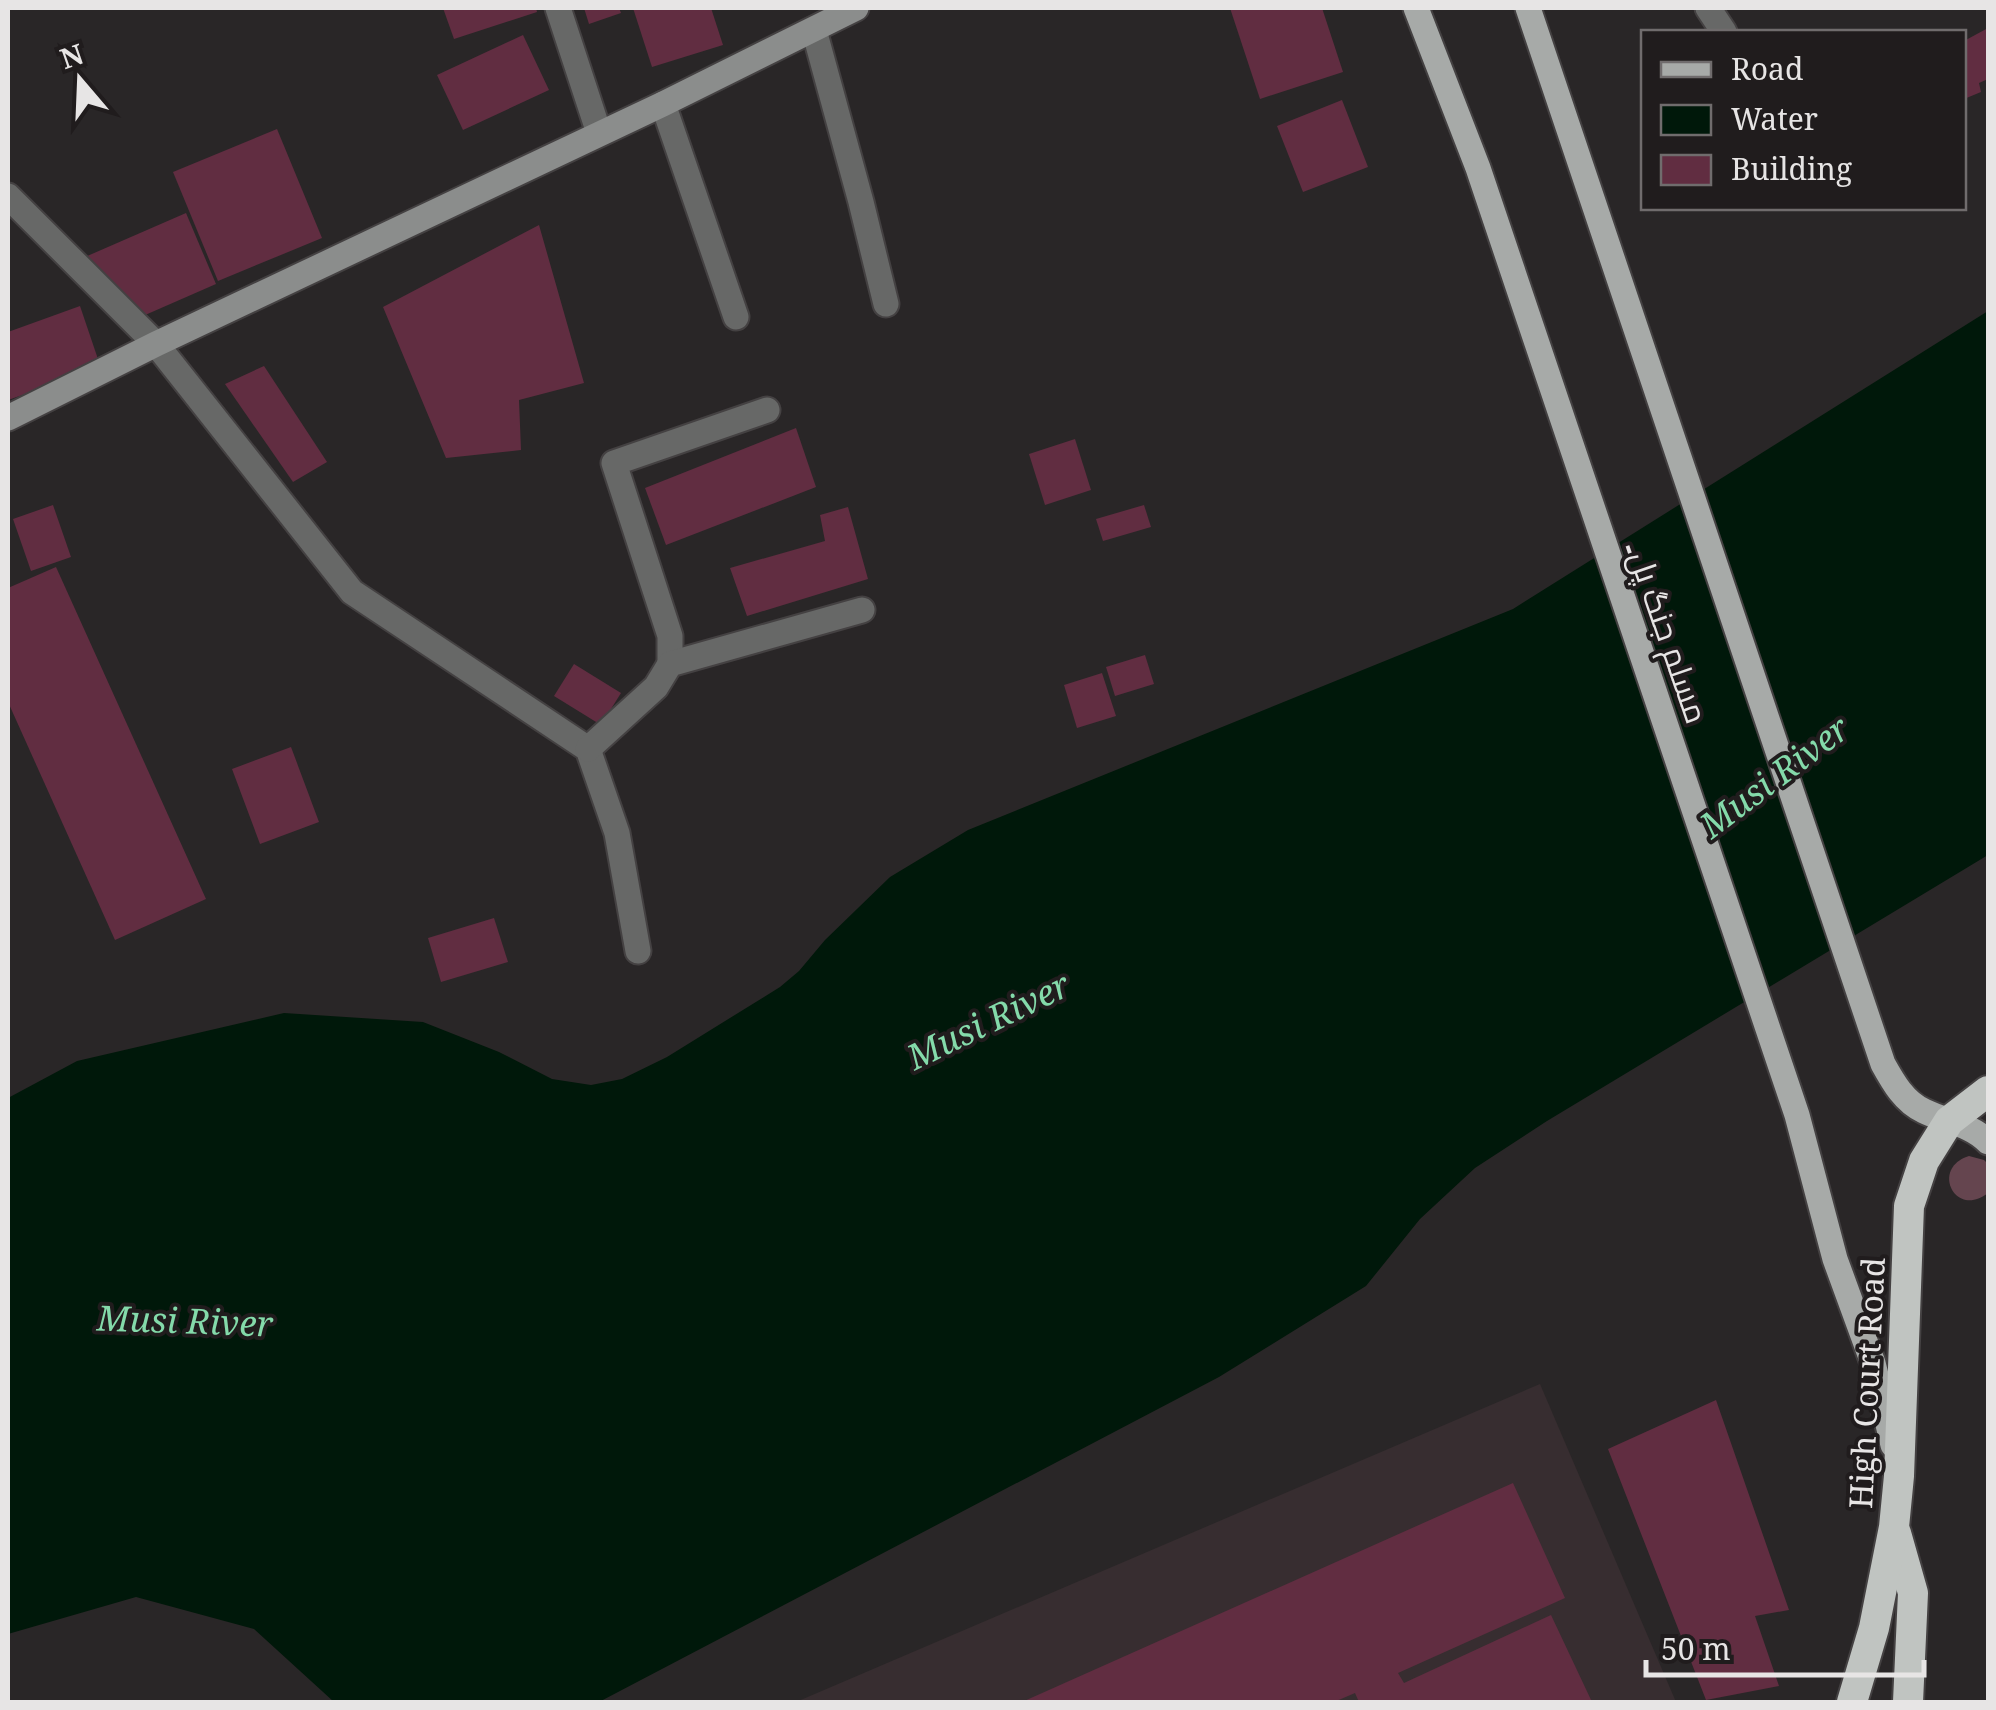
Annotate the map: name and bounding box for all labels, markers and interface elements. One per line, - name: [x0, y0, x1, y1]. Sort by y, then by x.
- north arrow: [30, 30, 130, 130]
- legend: [1641, 30, 1966, 210]
- text: N: [55, 34, 88, 77]
- text: Road: [1731, 48, 1803, 89]
- text: Water: [1731, 98, 1818, 139]
- text: Building: [1731, 148, 1852, 189]
- street label: مسلم جنگ پل۔: [1615, 533, 1720, 729]
- water label: Musi River: [1689, 704, 1859, 848]
- water label: Musi River: [898, 960, 1078, 1080]
- street label: High Court Road: [1838, 1256, 1894, 1510]
- water label: Musi River: [95, 1293, 274, 1347]
- scale bar: [1646, 1615, 1924, 1677]
- text: 50 m: [1661, 1628, 1731, 1669]

